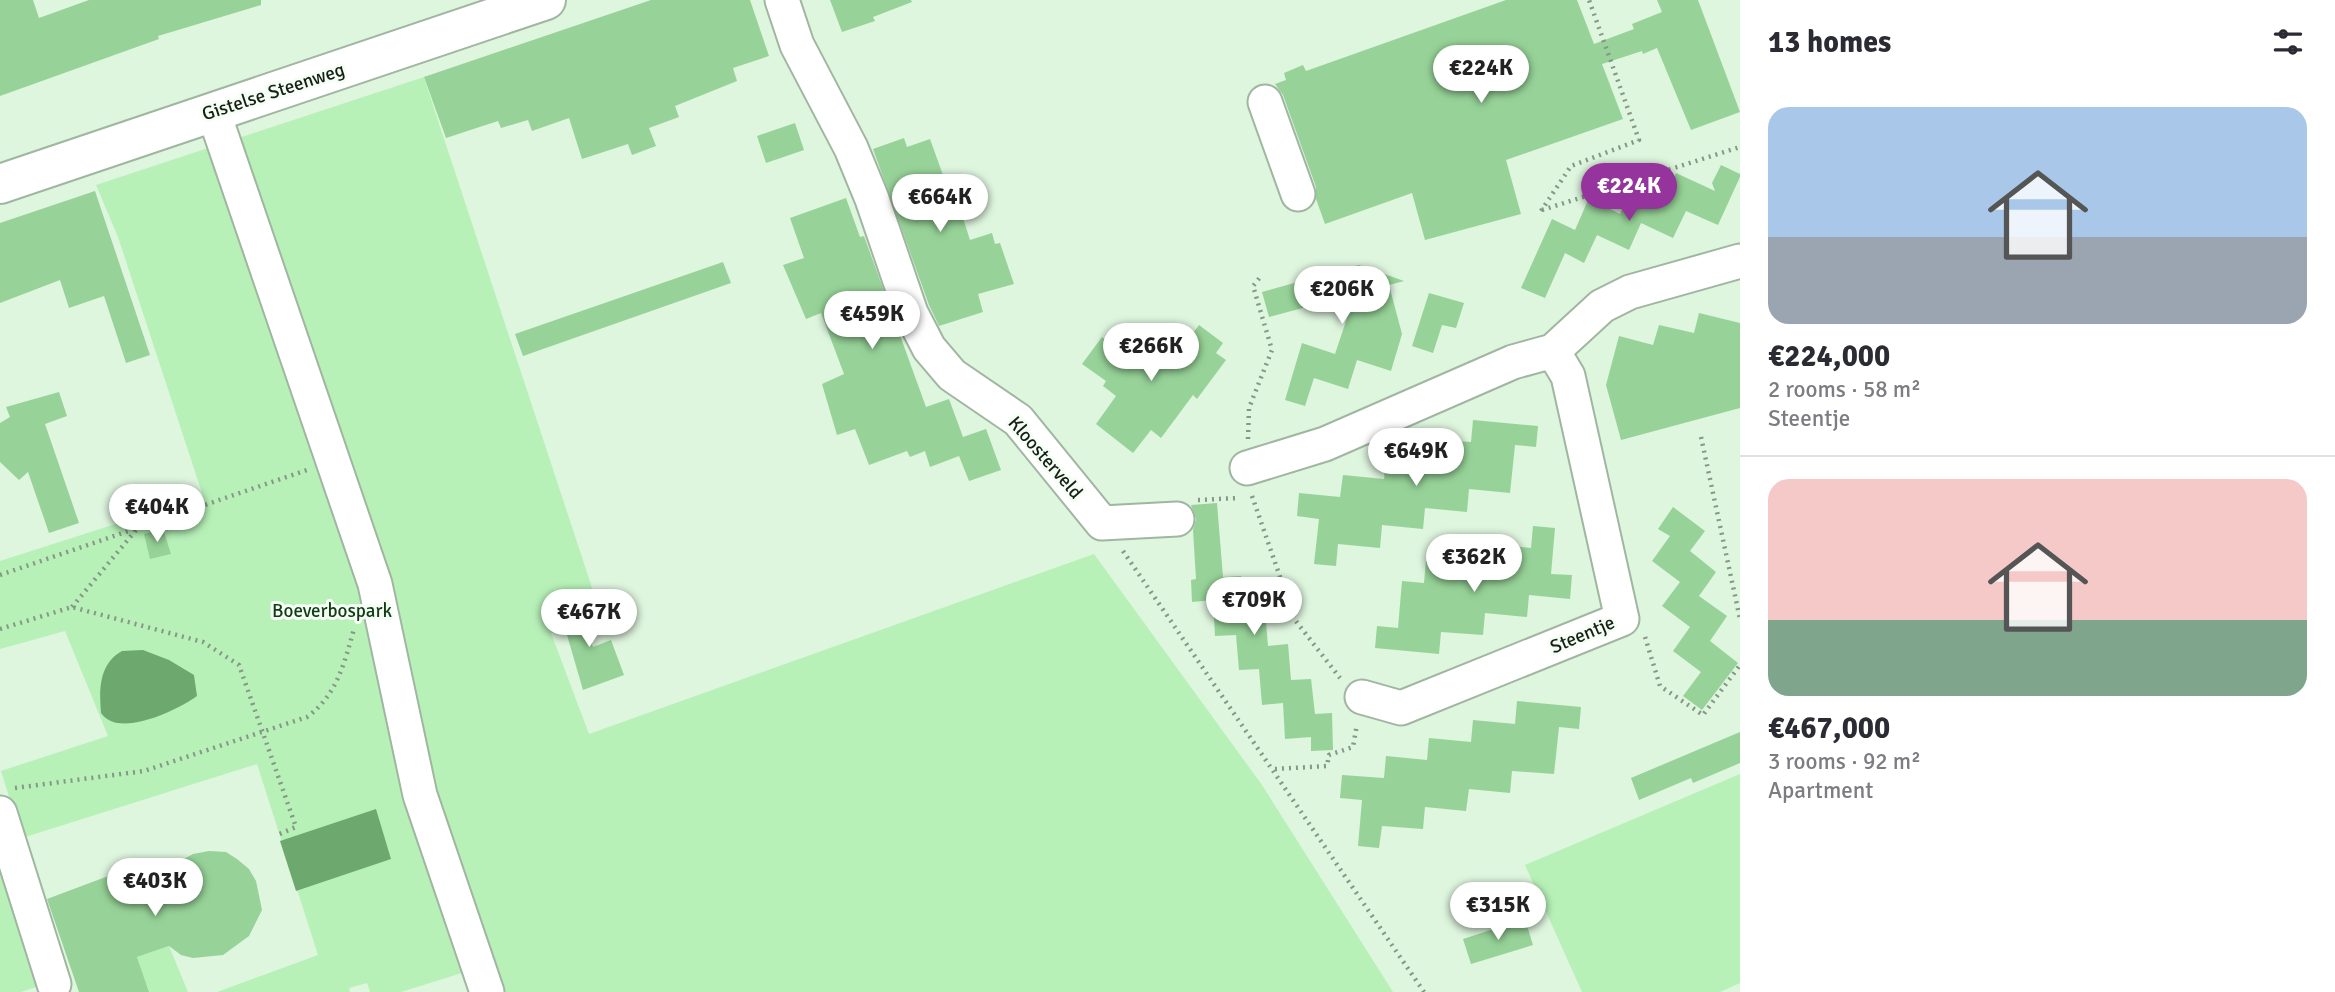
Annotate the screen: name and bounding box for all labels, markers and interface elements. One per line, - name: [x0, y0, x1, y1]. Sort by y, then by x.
- icon: filters: [2269, 23, 2307, 61]
- text: 13 homes: [1768, 24, 1891, 61]
- pin: €224K: [1432, 46, 1530, 105]
- text: €224K: [1449, 53, 1513, 82]
- street label: Gistelse Steenweg: [199, 58, 348, 126]
- icon: home: [1975, 152, 2101, 278]
- pin: €224K: [1580, 164, 1678, 223]
- text: €224K: [1597, 171, 1661, 200]
- pin: €664K: [891, 174, 989, 234]
- text: €664K: [908, 182, 972, 211]
- pin: €206K: [1293, 266, 1391, 326]
- text: €206K: [1310, 274, 1374, 303]
- pin: €459K: [823, 292, 921, 351]
- text: €459K: [840, 299, 904, 328]
- pin: €266K: [1102, 324, 1200, 383]
- text: €266K: [1119, 331, 1183, 360]
- text: €224,000: [1768, 338, 1890, 375]
- text: 2 rooms · 58 m²: [1768, 375, 1921, 404]
- text: Steentje: [1768, 404, 1850, 433]
- street label: Kloosterveld: [1003, 411, 1088, 504]
- pin: €649K: [1367, 428, 1465, 488]
- text: €649K: [1384, 436, 1448, 465]
- pin: €404K: [108, 484, 206, 544]
- text: €404K: [125, 492, 189, 521]
- icon: home: [1975, 524, 2101, 650]
- pin: €362K: [1425, 534, 1523, 594]
- text: €362K: [1442, 542, 1506, 571]
- pin: €709K: [1205, 578, 1303, 637]
- text: €709K: [1222, 585, 1286, 614]
- pin: €467K: [540, 590, 638, 649]
- text: €467K: [557, 597, 621, 626]
- park label: Boeverbospark: [272, 599, 392, 623]
- street label: Steentje: [1546, 611, 1618, 659]
- text: €467,000: [1768, 710, 1890, 747]
- text: 3 rooms · 92 m²: [1768, 747, 1921, 776]
- text: Apartment: [1768, 776, 1873, 805]
- pin: €403K: [106, 858, 204, 918]
- text: €403K: [123, 866, 187, 895]
- pin: €315K: [1449, 883, 1547, 942]
- text: €315K: [1466, 890, 1530, 919]

